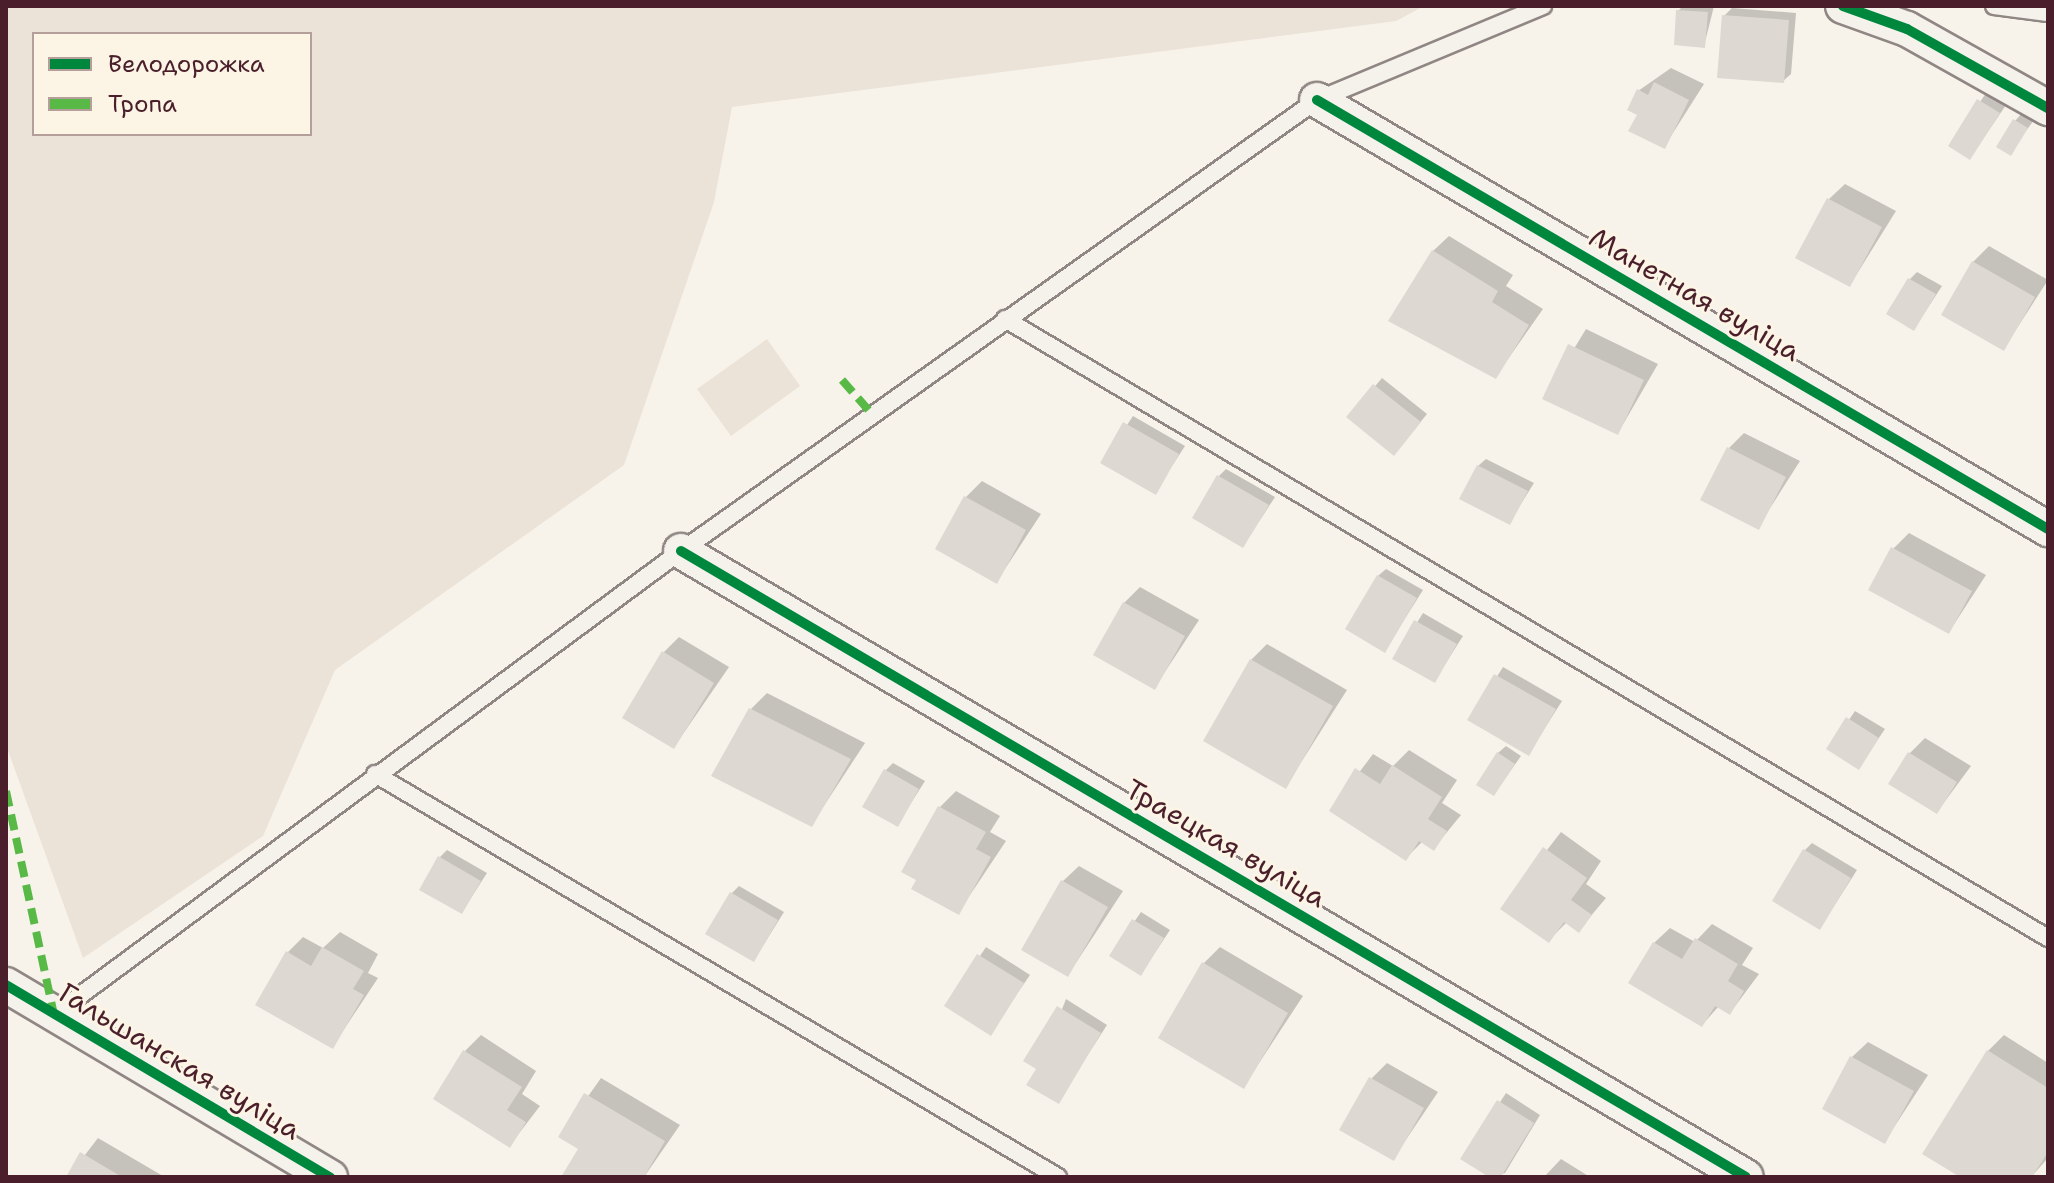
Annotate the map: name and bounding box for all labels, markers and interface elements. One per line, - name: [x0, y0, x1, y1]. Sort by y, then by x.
- legend: [32, 32, 312, 136]
- text: Велодорожка: [108, 48, 265, 80]
- text: Тропа: [108, 88, 177, 120]
- street label: Манетная вуліца: [1584, 220, 1806, 368]
- street label: Траецкая вуліца: [1120, 772, 1332, 914]
- street label: Гальшанская вуліца: [53, 976, 307, 1146]

